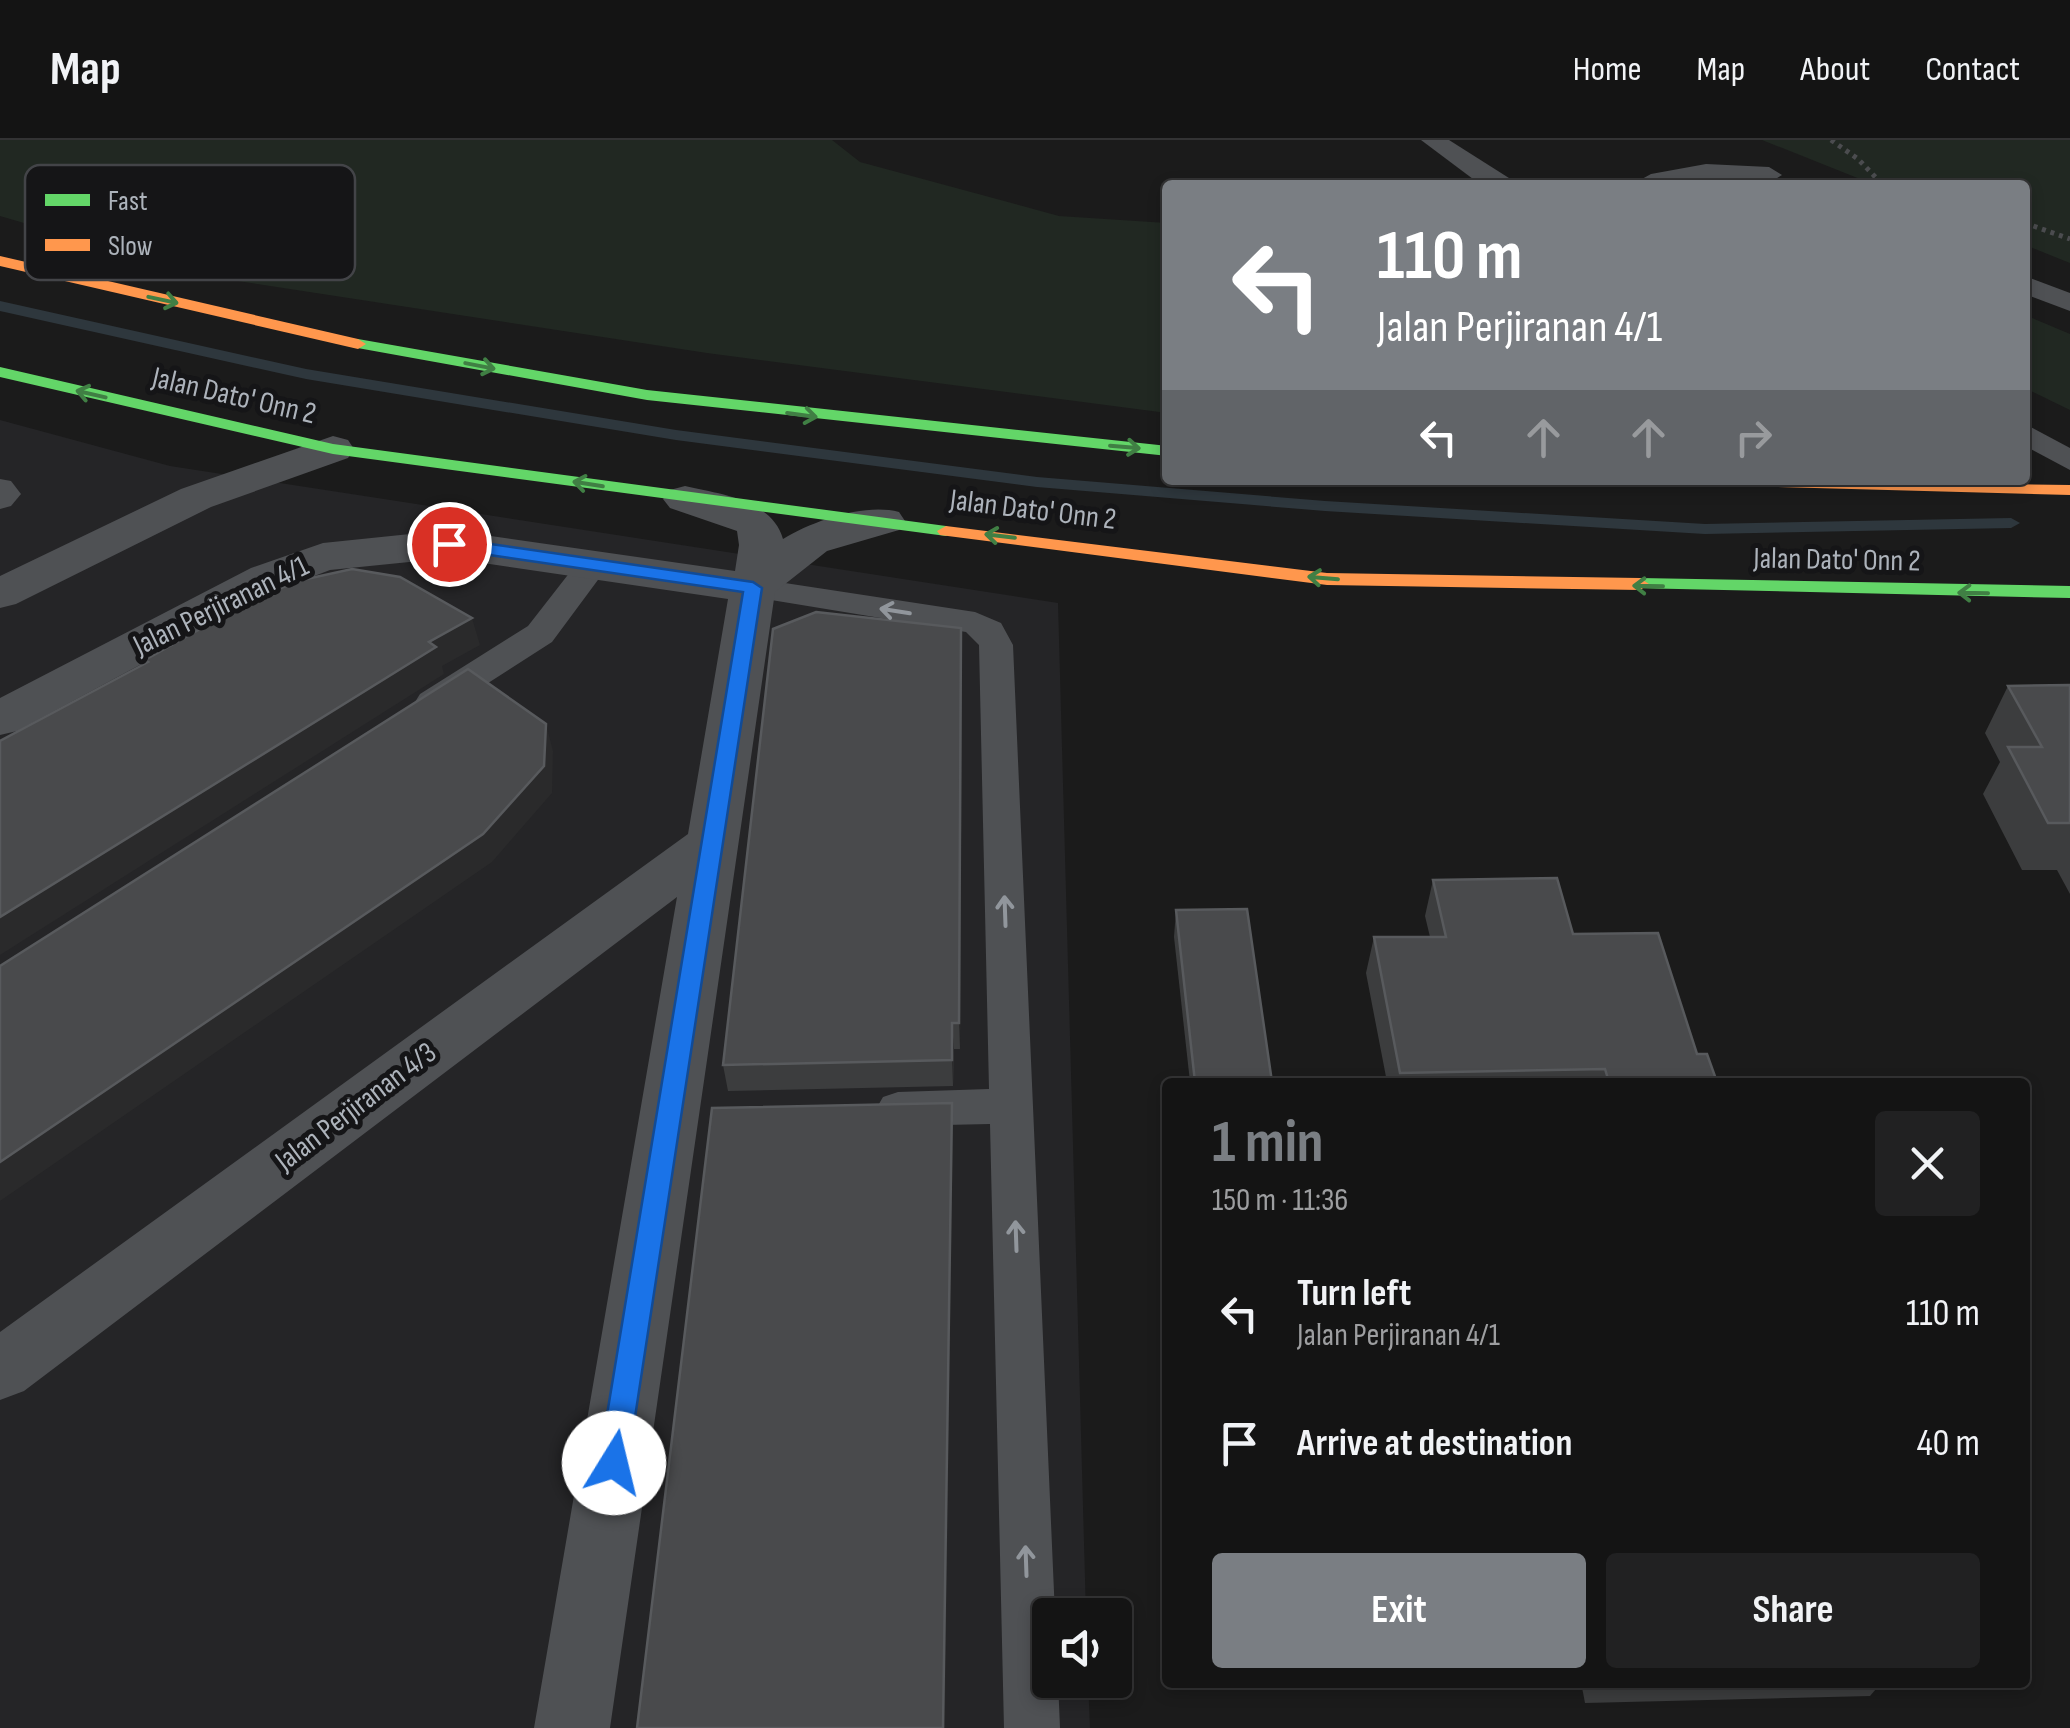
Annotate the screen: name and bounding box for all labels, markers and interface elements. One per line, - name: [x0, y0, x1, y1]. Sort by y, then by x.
- text: Map: [50, 41, 121, 98]
- text: Home: [1573, 48, 1642, 91]
- text: Map: [1697, 48, 1745, 91]
- text: About: [1800, 48, 1870, 91]
- text: Contact: [1925, 48, 2020, 91]
- legend: [25, 165, 355, 280]
- text: Fast: [108, 185, 147, 218]
- text: 110 m: [1377, 215, 1523, 299]
- icon: left: [1212, 220, 1342, 350]
- text: Slow: [108, 230, 153, 263]
- one-way arrow: [146, 291, 178, 310]
- text: Jalan Perjiranan 4/1: [1377, 300, 1662, 355]
- one-way arrow: [464, 358, 496, 377]
- street label: Jalan Dato' Onn 2: [148, 359, 319, 432]
- one-way arrow: [76, 384, 108, 402]
- one-way arrow: [785, 406, 817, 425]
- icon: left: [1411, 410, 1466, 465]
- icon: ahead: [1516, 410, 1571, 465]
- icon: ahead: [1621, 410, 1676, 465]
- icon: right: [1726, 410, 1781, 465]
- one-way arrow: [1108, 437, 1141, 456]
- one-way arrow: [573, 475, 605, 493]
- street label: Jalan Dato' Onn 2: [947, 482, 1118, 538]
- pin: [407, 502, 492, 587]
- icon: arrive: [422, 517, 477, 572]
- one-way arrow: [985, 527, 1017, 545]
- street label: Jalan Dato' Onn 2: [1752, 541, 1921, 579]
- street label: Jalan Perjiranan 4/1: [127, 548, 315, 664]
- one-way arrow: [1307, 568, 1339, 587]
- one-way arrow: [1632, 576, 1664, 596]
- one-way arrow: [1957, 583, 1989, 602]
- one-way arrow: [879, 601, 911, 619]
- one-way arrow: [996, 895, 1015, 927]
- street label: Jalan Perjiranan 4/3: [268, 1035, 444, 1180]
- text: 1 min: [1212, 1107, 1324, 1179]
- button: close: [1875, 1111, 1980, 1216]
- text: 150 m · 11:36: [1212, 1181, 1348, 1220]
- one-way arrow: [1006, 1220, 1025, 1252]
- text: Turn left: [1297, 1271, 1411, 1316]
- icon: left: [1212, 1286, 1267, 1341]
- text: 110 m: [1906, 1291, 1980, 1336]
- text: Jalan Perjiranan 4/1: [1297, 1316, 1500, 1355]
- position arrow: [562, 1411, 666, 1515]
- icon: arrive: [1212, 1416, 1267, 1471]
- text: Arrive at destination: [1297, 1421, 1572, 1466]
- text: 40 m: [1917, 1421, 1980, 1466]
- one-way arrow: [1017, 1545, 1036, 1577]
- button: Exit: [1212, 1553, 1586, 1668]
- button: Share: [1606, 1553, 1980, 1668]
- map controls: [1032, 1598, 1132, 1698]
- button: sound: [1032, 1598, 1132, 1698]

